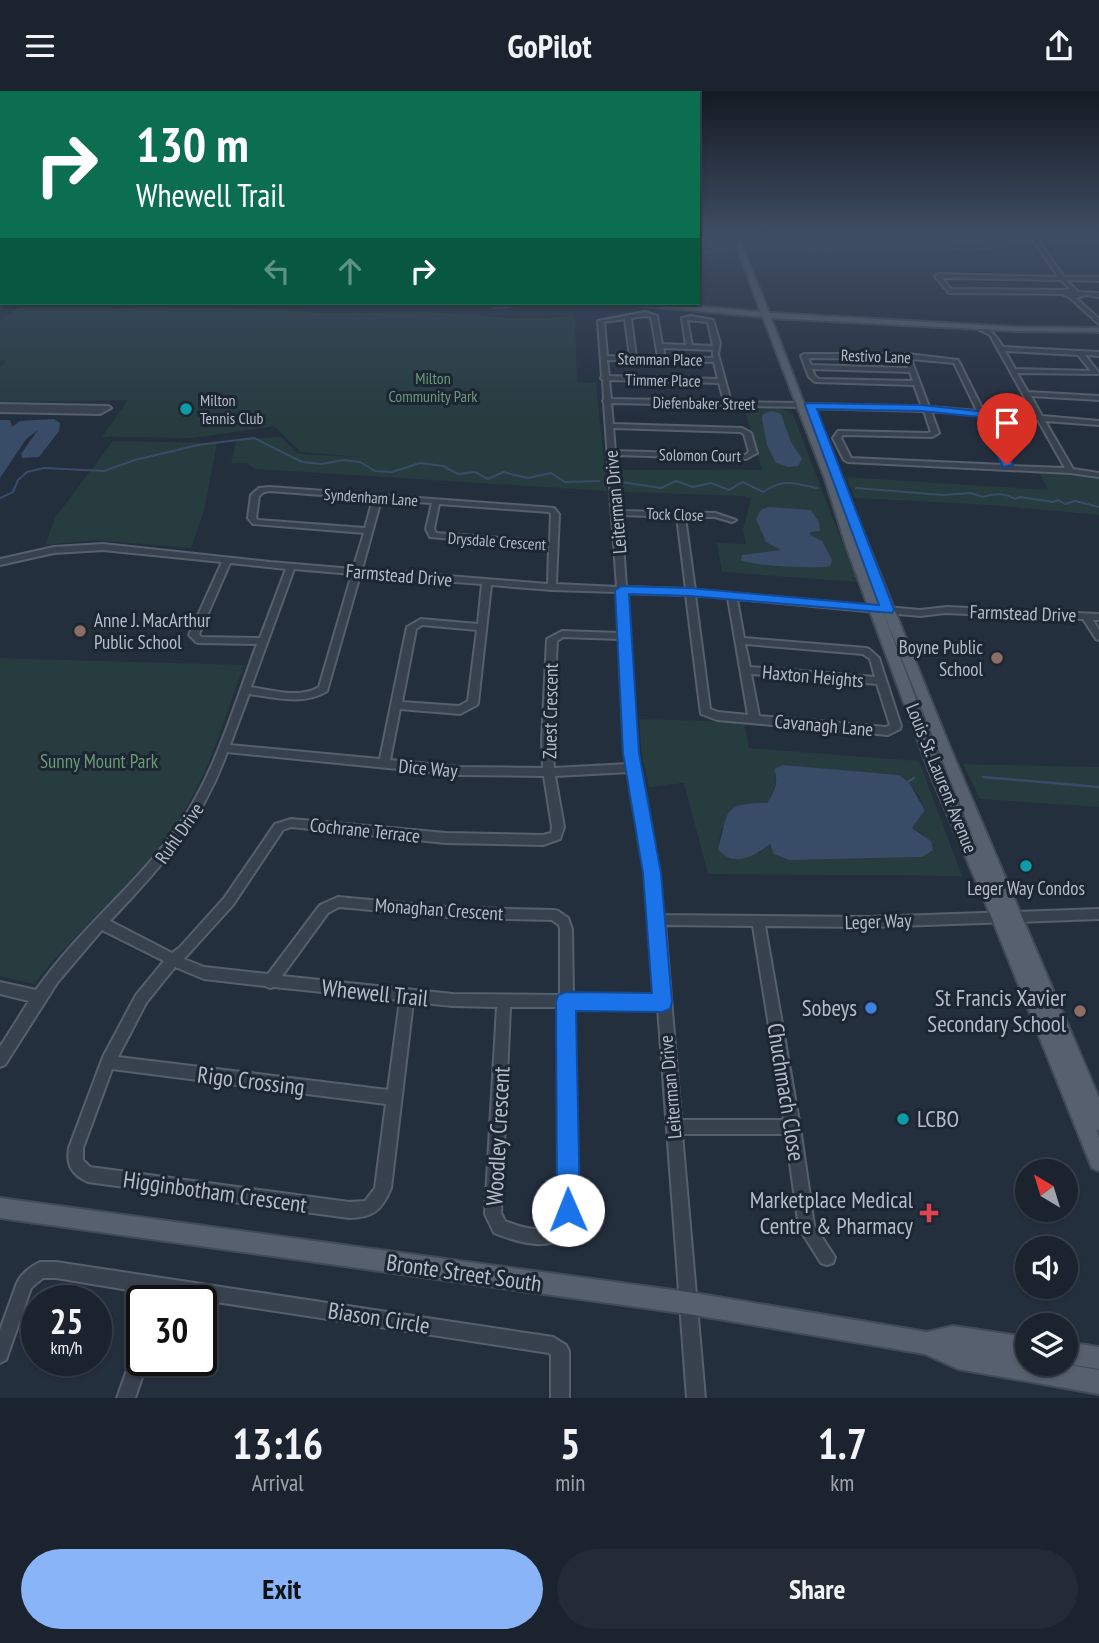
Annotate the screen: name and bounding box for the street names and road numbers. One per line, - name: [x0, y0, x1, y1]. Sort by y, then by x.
- street label: Restivo Lane: [841, 345, 911, 367]
- street label: Stemman Place: [617, 348, 703, 370]
- street label: Timmer Place: [625, 369, 701, 391]
- street label: Diefenbaker Street: [652, 392, 756, 414]
- street label: Solomon Court: [659, 444, 742, 466]
- street label: Leiterman Drive: [599, 449, 631, 555]
- street label: Syndenham Lane: [323, 484, 419, 510]
- street label: Tock Close: [646, 503, 704, 525]
- street label: Drysdale Crescent: [447, 528, 547, 554]
- street label: Farmstead Drive: [345, 558, 453, 592]
- street label: Farmstead Drive: [969, 599, 1077, 627]
- street label: Haxton Heights: [761, 660, 865, 692]
- street label: Zuest Crescent: [537, 662, 563, 759]
- street label: Louis St. Laurent Avenue: [901, 700, 983, 856]
- street label: Cavanagh Lane: [774, 709, 874, 741]
- street label: Dice Way: [398, 753, 459, 783]
- street label: Ruhl Drive: [149, 798, 209, 868]
- street label: Cochrane Terrace: [309, 812, 421, 848]
- street label: Monaghan Crescent: [374, 893, 505, 926]
- street label: Leger Way: [844, 908, 913, 934]
- street label: Whewell Trail: [320, 972, 430, 1013]
- street label: Chuchmach Close: [761, 1021, 812, 1163]
- street label: Leiterman Drive: [654, 1034, 686, 1140]
- street label: Rigo Crossing: [196, 1060, 306, 1101]
- street label: Woodley Crescent: [479, 1065, 516, 1206]
- street label: Higginbotham Crescent: [121, 1164, 309, 1219]
- street label: Bronte Street South: [385, 1247, 544, 1298]
- street label: Biason Circle: [326, 1295, 432, 1340]

